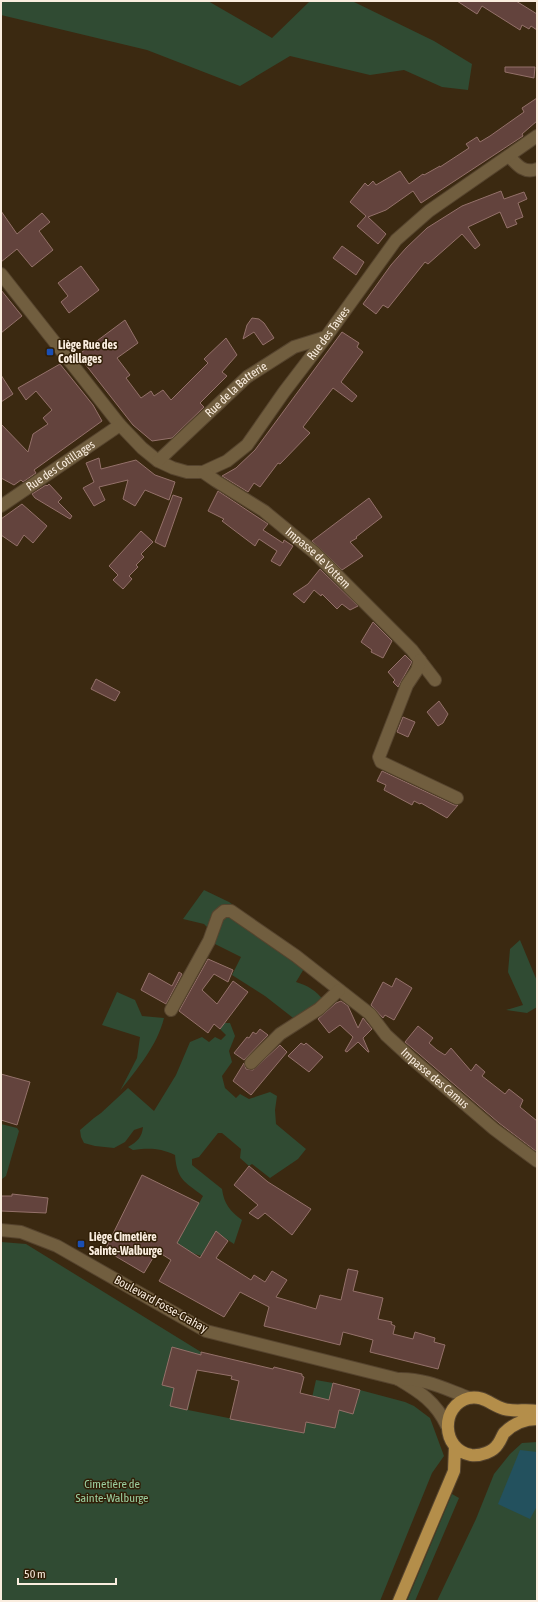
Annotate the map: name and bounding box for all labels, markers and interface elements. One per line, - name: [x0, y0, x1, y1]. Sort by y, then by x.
- street label: Rue des Tawes: [304, 304, 353, 363]
- place label: Liège Rue des Cotillages: [58, 338, 118, 366]
- marker: Liège Rue des Cotillages: [45, 347, 55, 357]
- street label: Rue de la Batterie: [202, 359, 270, 420]
- street label: Rue des Cotillages: [24, 437, 97, 494]
- street label: Impasse de Vottem: [283, 525, 353, 591]
- street label: Impasse des Camus: [398, 1045, 472, 1111]
- place label: Liège Cimetière Sainte-Walburge: [89, 1230, 163, 1258]
- marker: Liège Cimetière Sainte-Walburge: [76, 1239, 86, 1249]
- street label: Boulevard Fosse-Crahay: [112, 1273, 210, 1335]
- park label: Cimetière de Sainte-Walburge: [75, 1477, 149, 1505]
- scale bar: [18, 1560, 116, 1586]
- text: 50 m: [24, 1567, 46, 1581]

